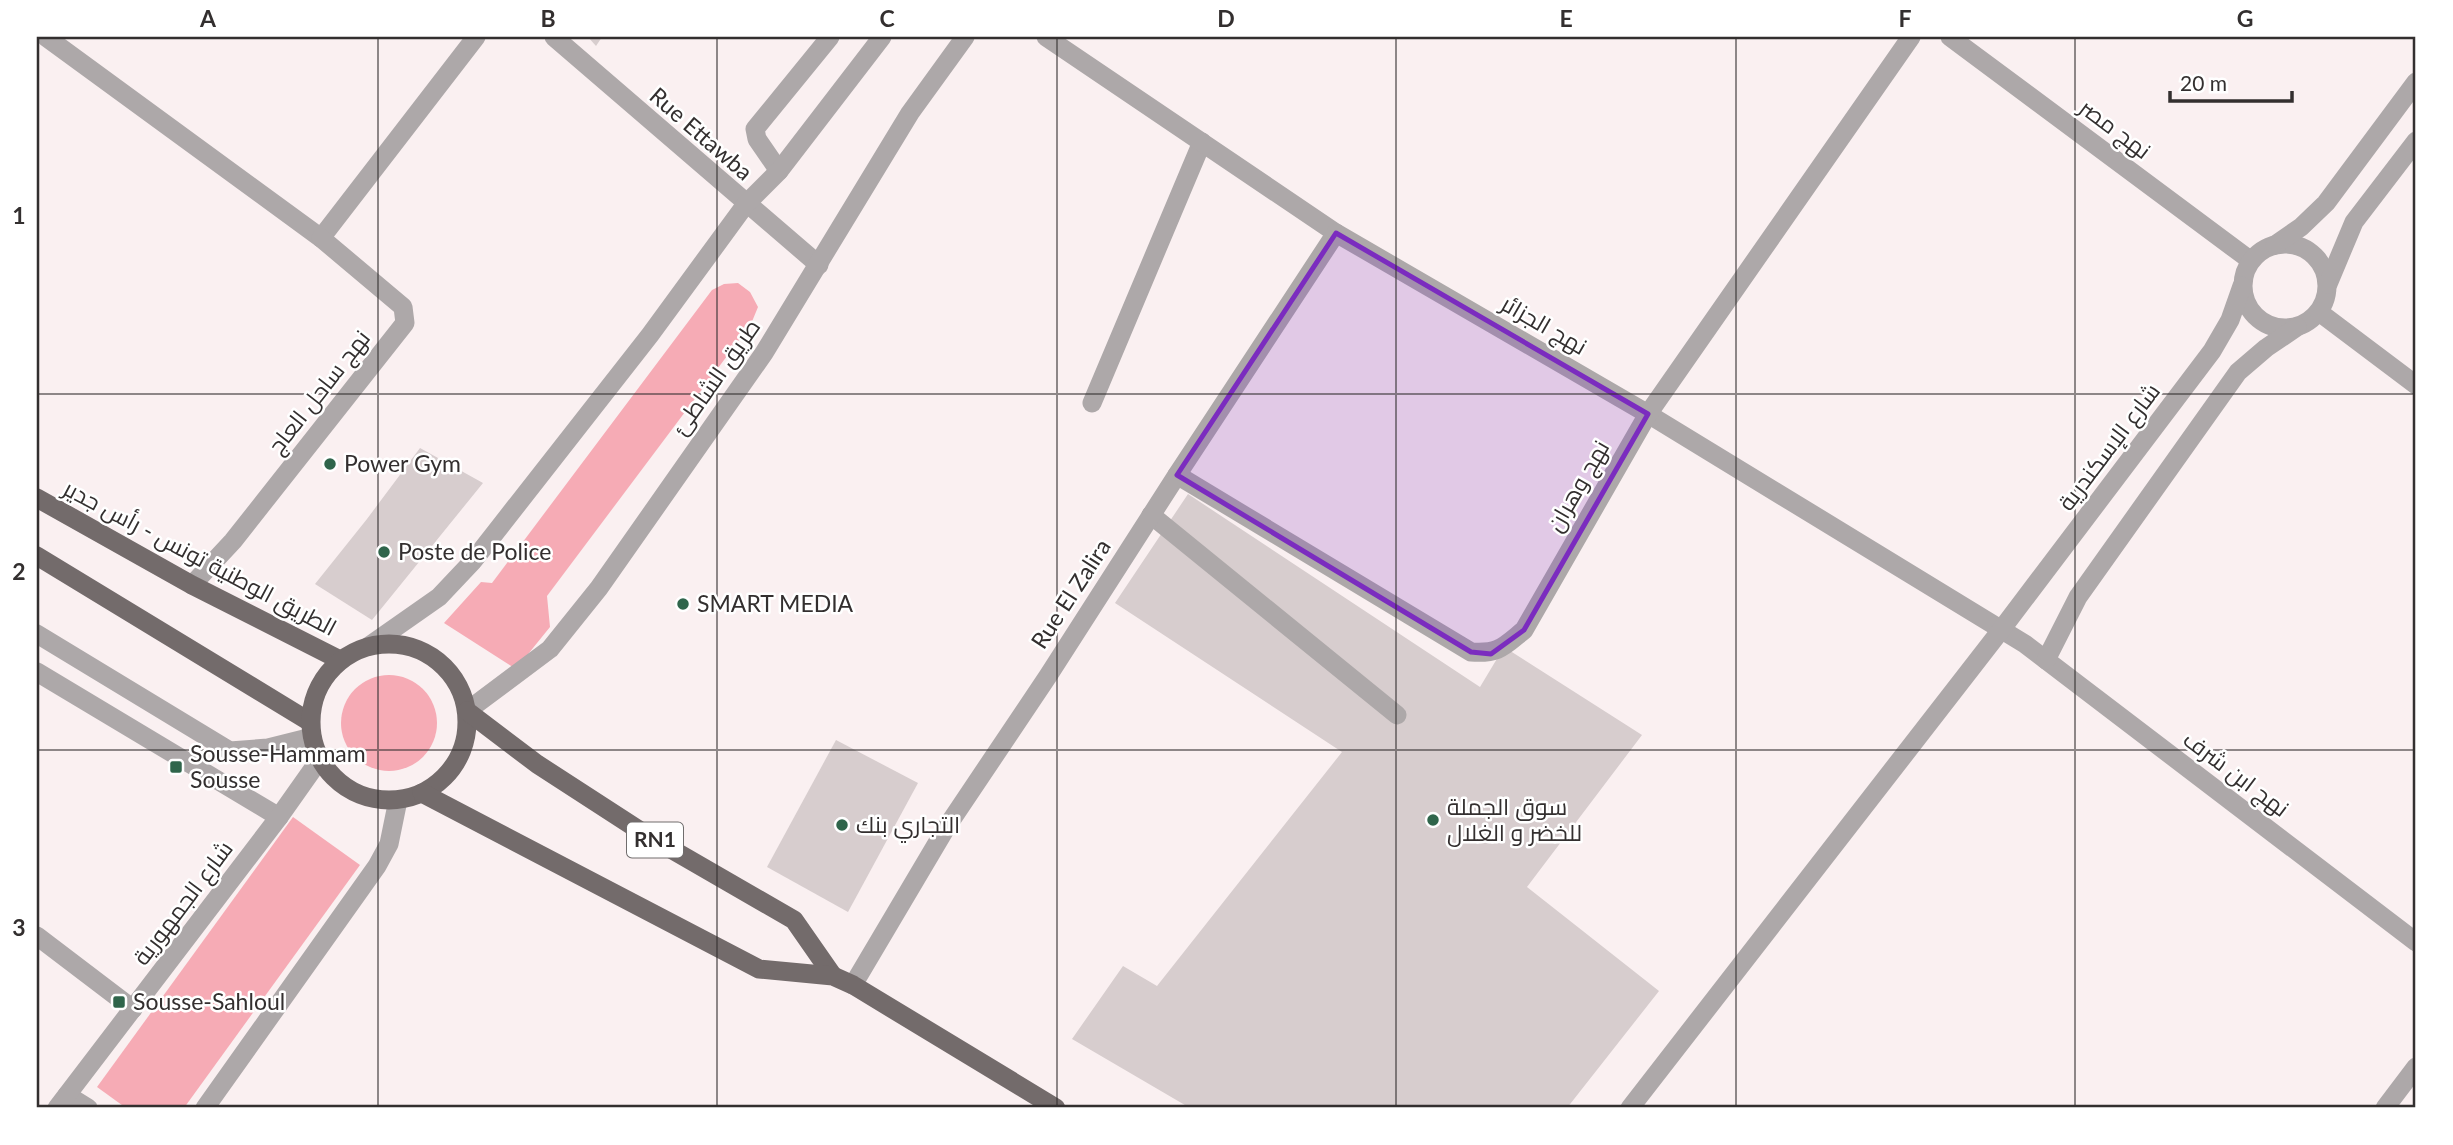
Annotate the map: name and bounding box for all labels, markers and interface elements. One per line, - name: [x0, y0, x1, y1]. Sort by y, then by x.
- text: A: [199, 4, 217, 32]
- text: B: [540, 4, 556, 32]
- text: C: [879, 4, 895, 32]
- text: D: [1217, 4, 1235, 32]
- text: E: [1559, 4, 1573, 32]
- text: F: [1898, 4, 1912, 32]
- text: G: [2237, 4, 2253, 32]
- scale bar: [2170, 60, 2292, 104]
- text: 20 m: [2180, 70, 2227, 95]
- street label: Rue Ettawba: [645, 81, 759, 185]
- street label: نهج مصر: [2071, 91, 2157, 166]
- text: 1: [12, 201, 26, 229]
- street label: نهج الجزائر: [1493, 287, 1592, 362]
- street label: طريق الشاطئ: [665, 313, 766, 440]
- street label: نهج ساحل العاج: [261, 324, 378, 461]
- street label: شارع الإسكندرية: [2051, 377, 2168, 517]
- street label: نهج وهران: [1540, 435, 1617, 538]
- place label: Power Gym: [344, 449, 461, 477]
- marker: Power Gym: [322, 456, 338, 472]
- street label: الطريق الوطنية تونس - رأس جدير: [57, 472, 342, 642]
- street label: Rue El Zalira: [1024, 533, 1116, 654]
- place label: Poste de Police: [398, 537, 551, 565]
- marker: Poste de Police: [376, 544, 392, 560]
- text: 2: [12, 557, 26, 585]
- place label: SMART MEDIA: [697, 589, 854, 617]
- marker: SMART MEDIA: [675, 596, 691, 612]
- street label: نهج ابن شرف: [2176, 724, 2295, 824]
- place label: Sousse-Hammam Sousse: [190, 739, 366, 793]
- marker: Sousse-Hammam Sousse: [168, 759, 184, 775]
- place label: سوق الجملة للخضر و الغلال: [1447, 792, 1582, 847]
- place label: التجاري بنك: [856, 810, 960, 843]
- marker: سوق الجملة للخضر و الغلال: [1425, 812, 1441, 828]
- marker: التجاري بنك: [834, 817, 850, 833]
- road number: RN1: [627, 822, 683, 858]
- street label: شارع الجمهورية: [126, 835, 240, 972]
- text: 3: [12, 913, 26, 941]
- place label: Sousse-Sahloul: [133, 987, 285, 1015]
- marker: Sousse-Sahloul: [111, 994, 127, 1010]

